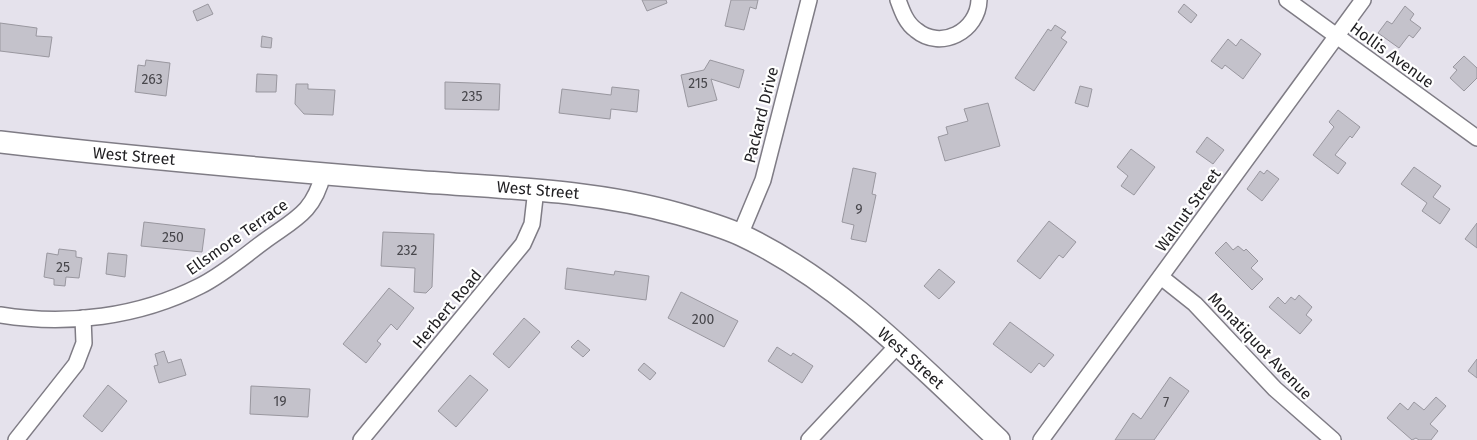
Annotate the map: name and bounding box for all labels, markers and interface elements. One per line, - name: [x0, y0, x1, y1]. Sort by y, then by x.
- street label: Hollis Avenue: [1346, 18, 1438, 92]
- street label: Packard Drive: [740, 65, 782, 165]
- house number: 263: [141, 71, 163, 88]
- house number: 215: [688, 75, 708, 92]
- house number: 235: [462, 88, 482, 105]
- street label: West Street: [92, 143, 176, 169]
- street label: Walnut Street: [1151, 165, 1225, 255]
- street label: West Street: [496, 177, 580, 203]
- street label: Ellsmore Terrace: [183, 195, 291, 279]
- house number: 9: [855, 201, 863, 218]
- house number: 250: [162, 229, 184, 246]
- house number: 232: [397, 242, 417, 259]
- house number: 25: [56, 259, 70, 276]
- street label: Herbert Road: [409, 266, 485, 352]
- street label: Monatiquot Avenue: [1204, 289, 1316, 403]
- house number: 200: [692, 311, 714, 328]
- street label: West Street: [874, 323, 948, 393]
- house number: 19: [273, 393, 287, 410]
- house number: 7: [1163, 394, 1169, 411]

